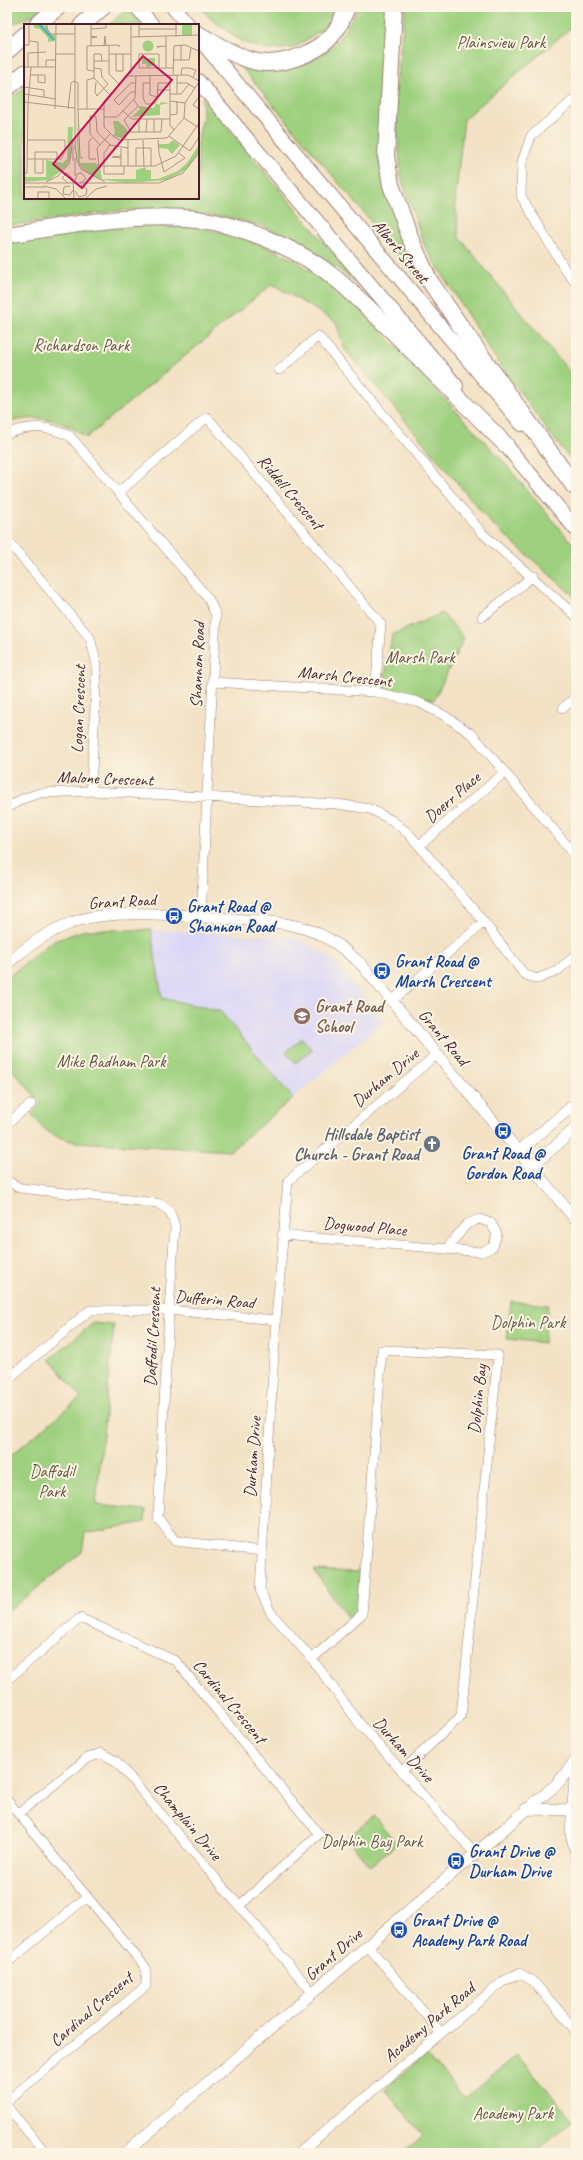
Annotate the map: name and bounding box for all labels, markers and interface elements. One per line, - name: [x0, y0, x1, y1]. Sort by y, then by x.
- inset map: [24, 24, 199, 199]
- park label: Plainsview Park: [457, 32, 547, 53]
- street label: Albert Street: [368, 215, 435, 289]
- park label: Richardson Park: [33, 335, 131, 356]
- street label: Riddell Crescent: [253, 451, 330, 536]
- street label: Shannon Road: [186, 618, 210, 708]
- park label: Marsh Park: [385, 647, 457, 668]
- street label: Marsh Crescent: [297, 661, 395, 692]
- street label: Logan Crescent: [66, 662, 91, 753]
- street label: Malone Crescent: [57, 766, 156, 791]
- street label: Doerr Place: [420, 766, 486, 827]
- street label: Grant Road: [88, 889, 158, 914]
- place label: Grant Road @ Shannon Road: [187, 896, 278, 937]
- bus stop icon: Grant Road @ Shannon Road: [164, 906, 184, 926]
- place label: Grant Road @ Marsh Crescent: [395, 951, 493, 992]
- bus stop icon: Grant Road @ Marsh Crescent: [372, 961, 392, 981]
- place label: Grant Road School: [315, 996, 386, 1037]
- street label: Grant Road: [414, 1005, 475, 1072]
- school or university icon: Grant Road School: [292, 1006, 312, 1026]
- street label: Durham Drive: [348, 1042, 424, 1111]
- park label: Mike Badham Park: [57, 1051, 167, 1072]
- bus stop icon: Grant Road @ Gordon Road: [493, 1121, 513, 1141]
- place label: Hillsdale Baptist Church - Grant Road: [294, 1124, 422, 1165]
- church icon: Hillsdale Baptist Church - Grant Road: [422, 1134, 442, 1154]
- place label: Grant Road @ Gordon Road: [461, 1143, 547, 1184]
- street label: Dogwood Place: [322, 1212, 409, 1241]
- street label: Daffodil Crescent: [139, 1285, 166, 1387]
- street label: Dufferin Road: [174, 1286, 258, 1314]
- park label: Dolphin Park: [491, 1312, 567, 1333]
- street label: Dolphin Bay: [463, 1362, 492, 1435]
- street label: Durham Drive: [239, 1415, 266, 1498]
- park label: Daffodil Park: [30, 1461, 77, 1502]
- street label: Cardinal Crescent: [188, 1655, 272, 1749]
- street label: Durham Drive: [369, 1712, 439, 1787]
- street label: Champlain Drive: [149, 1778, 227, 1866]
- park label: Dolphin Bay Park: [322, 1831, 424, 1852]
- place label: Grant Drive @ Durham Drive: [469, 1841, 556, 1882]
- bus stop icon: Grant Drive @ Durham Drive: [446, 1851, 466, 1871]
- place label: Grant Drive @ Academy Park Road: [412, 1910, 529, 1951]
- bus stop icon: Grant Drive @ Academy Park Road: [389, 1920, 409, 1940]
- street label: Grant Drive: [300, 1923, 368, 1985]
- street label: Cardinal Crescent: [45, 1966, 139, 2051]
- street label: Academy Park Road: [380, 1977, 481, 2066]
- park label: Academy Park: [473, 2103, 555, 2124]

